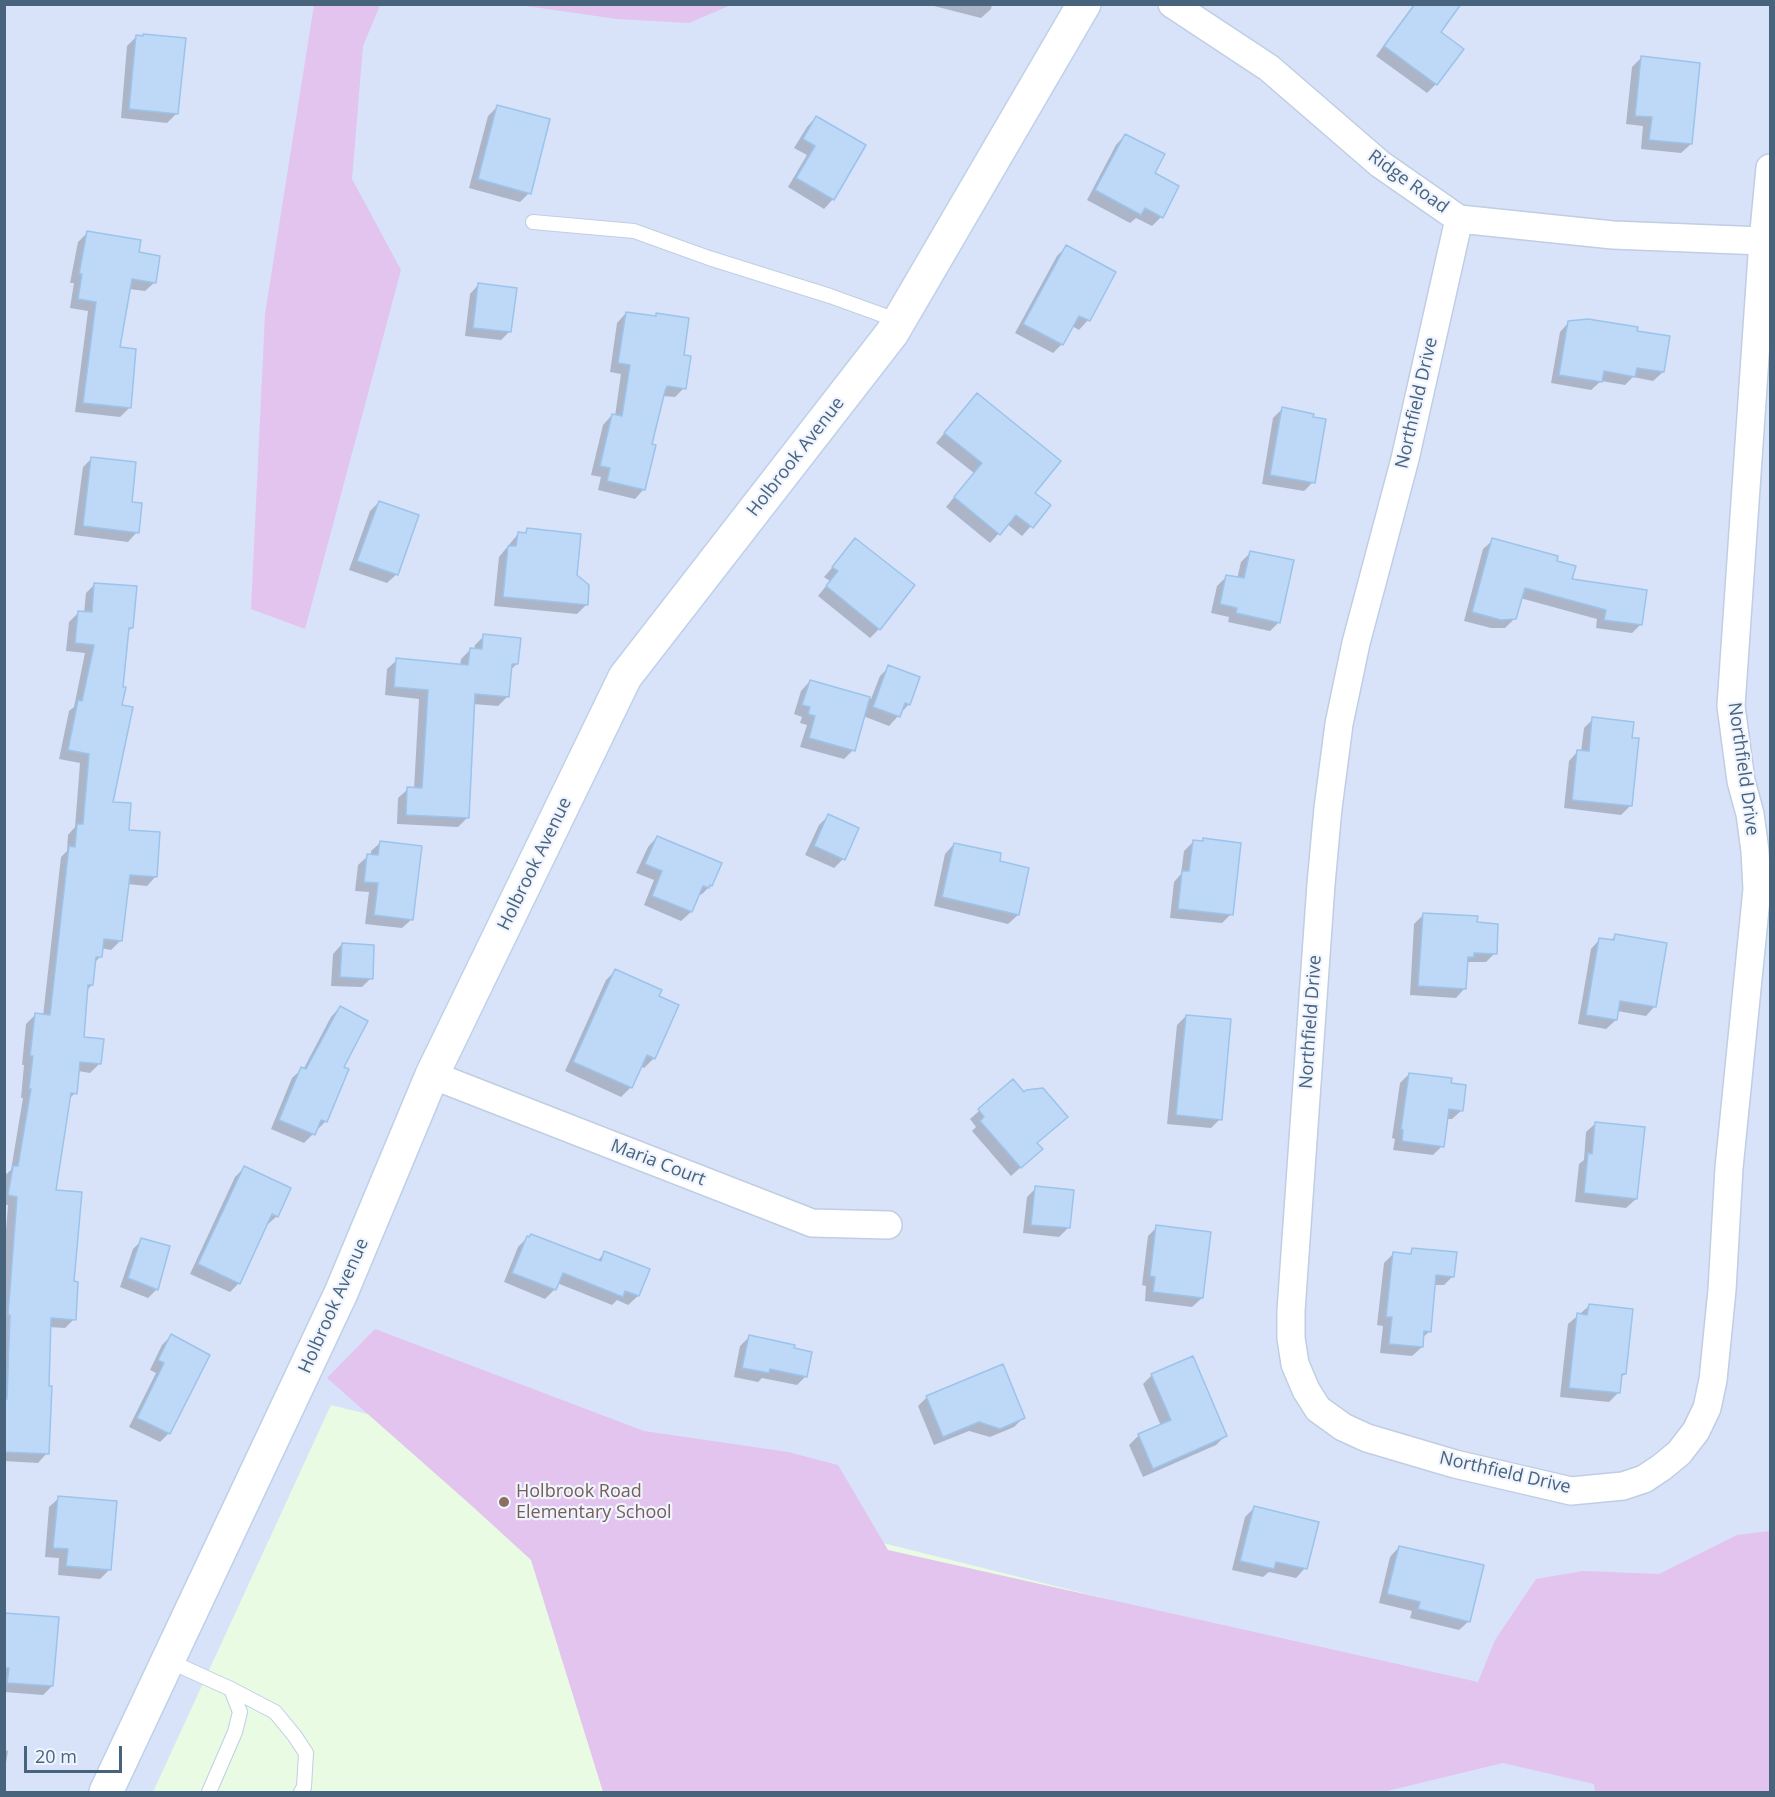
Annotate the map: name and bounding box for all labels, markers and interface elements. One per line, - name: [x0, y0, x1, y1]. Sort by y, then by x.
- street label: Ridge Road: [1364, 146, 1452, 218]
- street label: Northfield Drive: [1391, 335, 1443, 471]
- street label: Holbrook Avenue: [743, 393, 849, 521]
- street label: Northfield Drive: [1723, 701, 1763, 837]
- street label: Holbrook Avenue: [493, 794, 577, 934]
- street label: Northfield Drive: [1296, 954, 1326, 1090]
- street label: Maria Court: [608, 1135, 708, 1191]
- street label: Holbrook Avenue: [295, 1235, 373, 1377]
- street label: Northfield Drive: [1437, 1447, 1573, 1499]
- place label: Holbrook Road Elementary School: [516, 1481, 672, 1524]
- marker: Holbrook Road Elementary School: [497, 1495, 511, 1509]
- scale bar: [27, 1734, 124, 1772]
- text: 20 m: [35, 1744, 77, 1768]

